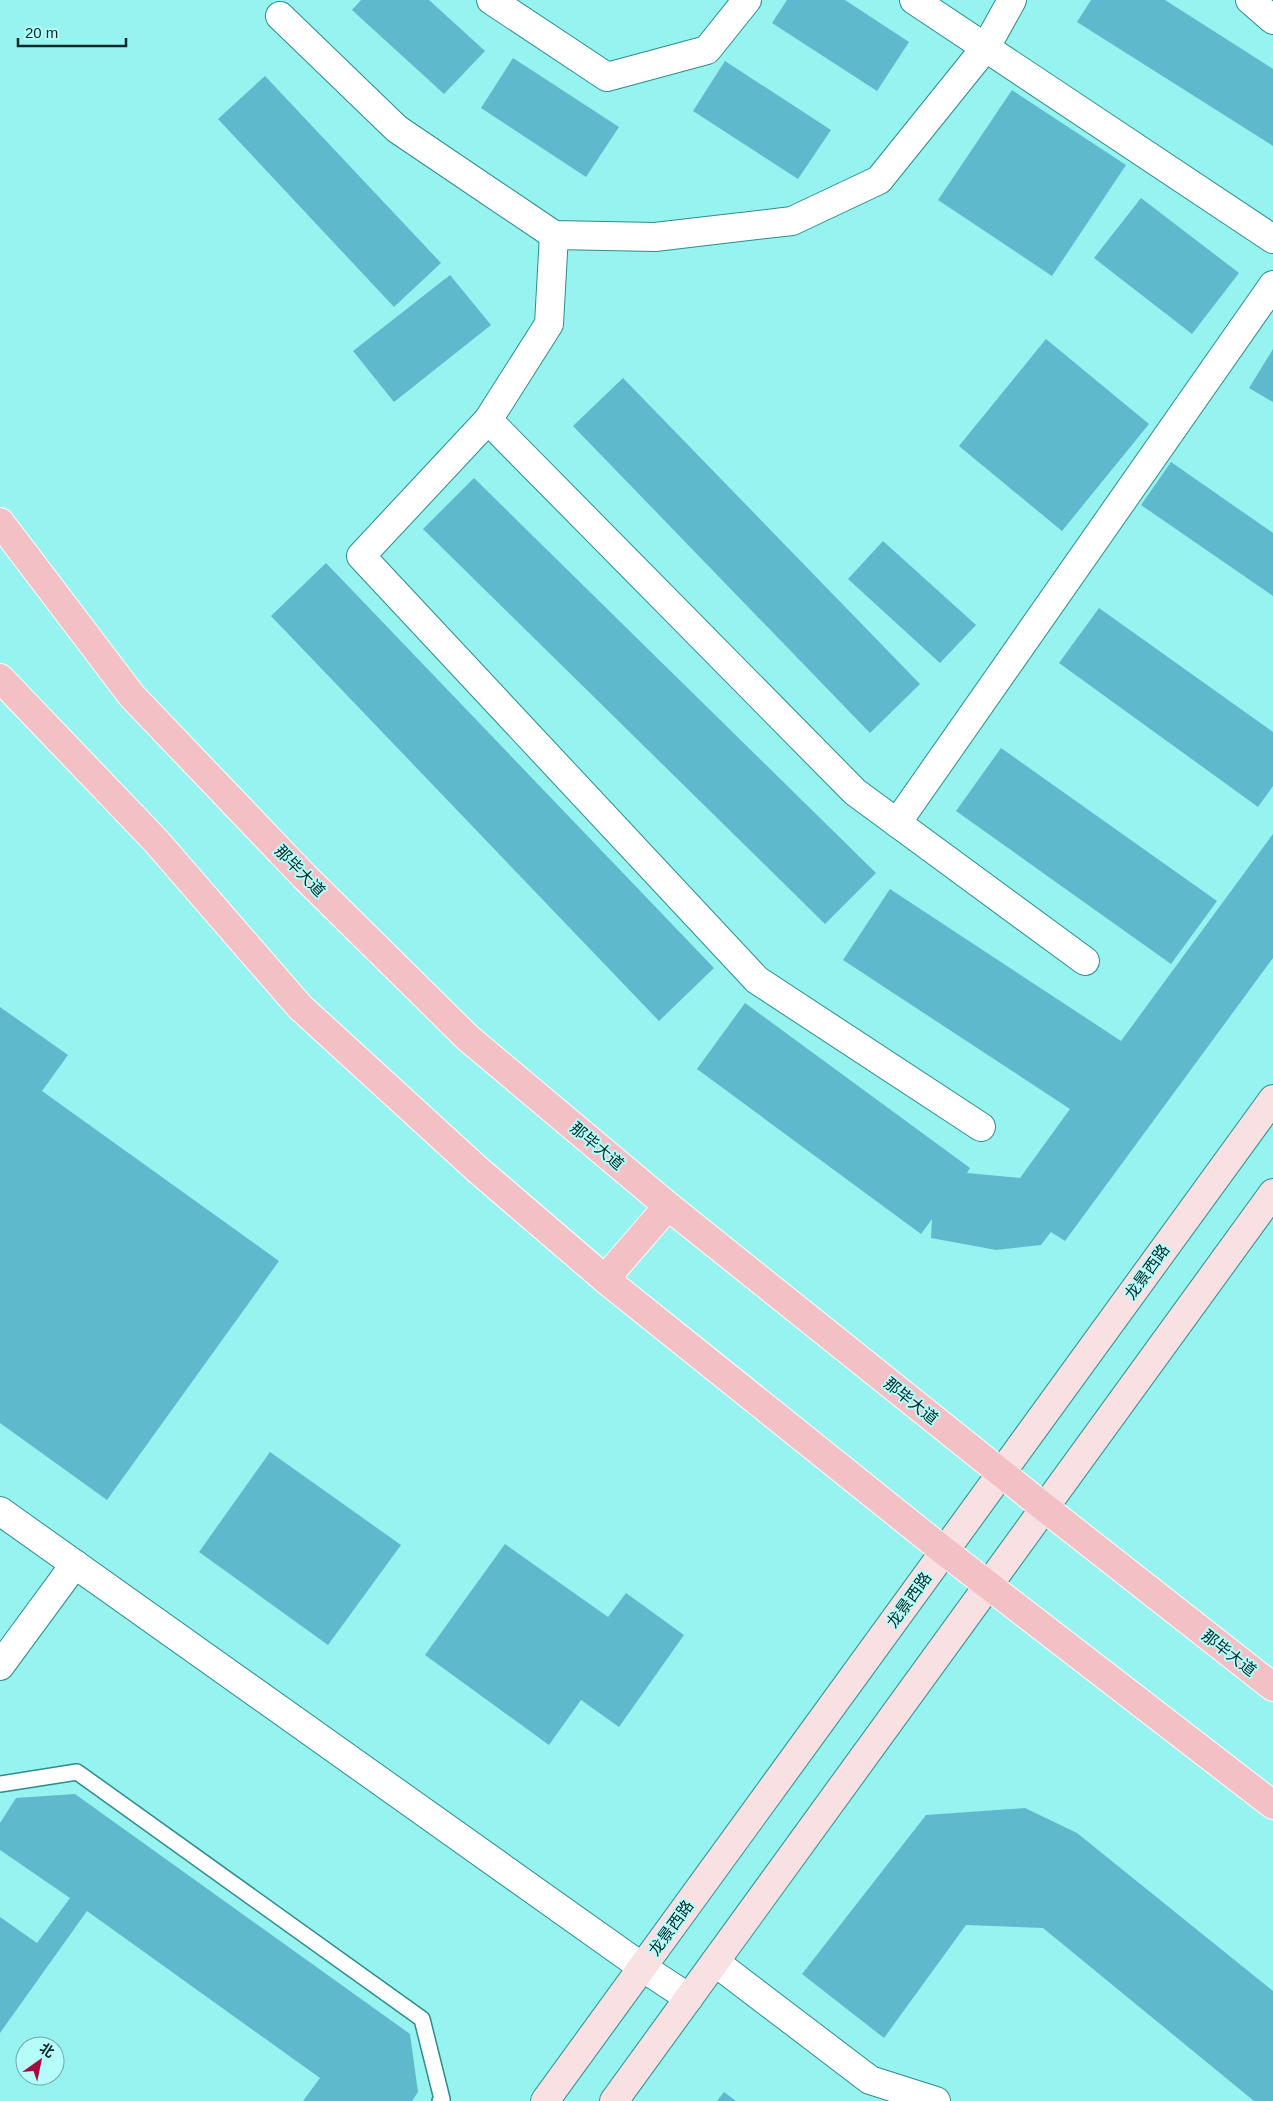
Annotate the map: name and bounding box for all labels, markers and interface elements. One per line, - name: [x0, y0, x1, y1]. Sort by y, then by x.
- scale bar: [18, 15, 125, 47]
- text: 20 m: [25, 24, 58, 41]
- street label: 那毕大道: [272, 842, 328, 900]
- street label: 那毕大道: [567, 1119, 627, 1173]
- street label: 龙景西路: [1121, 1241, 1173, 1303]
- street label: 那毕大道: [881, 1374, 941, 1428]
- street label: 龙景西路: [883, 1569, 935, 1631]
- street label: 那毕大道: [1199, 1627, 1259, 1679]
- street label: 龙景西路: [645, 1897, 697, 1959]
- north arrow: [15, 2036, 65, 2086]
- text: 北: [37, 2040, 57, 2061]

